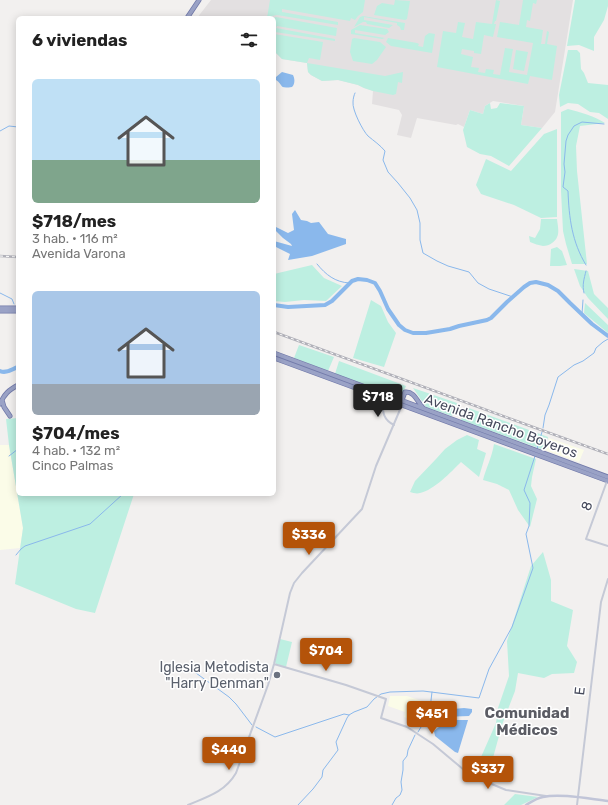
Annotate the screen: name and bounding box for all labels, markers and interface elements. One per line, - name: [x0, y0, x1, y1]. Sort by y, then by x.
- icon: filters: [238, 29, 260, 51]
- text: 6 viviendas: [32, 30, 127, 50]
- icon: home: [110, 105, 182, 177]
- text: $718/mes: [32, 211, 116, 231]
- text: 3 hab. · 116 m²: [32, 231, 118, 246]
- text: Avenida Varona: [32, 246, 126, 261]
- icon: home: [110, 317, 182, 389]
- pin: $718: [354, 384, 402, 418]
- text: $718: [362, 389, 394, 404]
- street label: Avenida Rancho Boyeros: [422, 390, 580, 462]
- text: $704/mes: [32, 423, 120, 443]
- text: 4 hab. · 132 m²: [32, 443, 120, 458]
- text: Cinco Palmas: [32, 458, 113, 473]
- street label: 8: [577, 499, 597, 513]
- pin: $336: [285, 522, 333, 556]
- text: $336: [292, 527, 326, 542]
- pin: $704: [302, 638, 350, 672]
- text: $704: [309, 643, 343, 658]
- place label: Iglesia Metodista "Harry Denman": [159, 659, 269, 692]
- marker: Iglesia Metodista "Harry Denman": [272, 670, 282, 680]
- street label: E: [571, 686, 589, 696]
- pin: $451: [408, 701, 456, 735]
- district label: Comunidad Médicos: [485, 704, 569, 739]
- text: $451: [416, 706, 448, 721]
- pin: $440: [205, 737, 253, 771]
- text: $440: [211, 742, 247, 757]
- pin: $337: [464, 756, 512, 790]
- text: $337: [471, 761, 505, 776]

